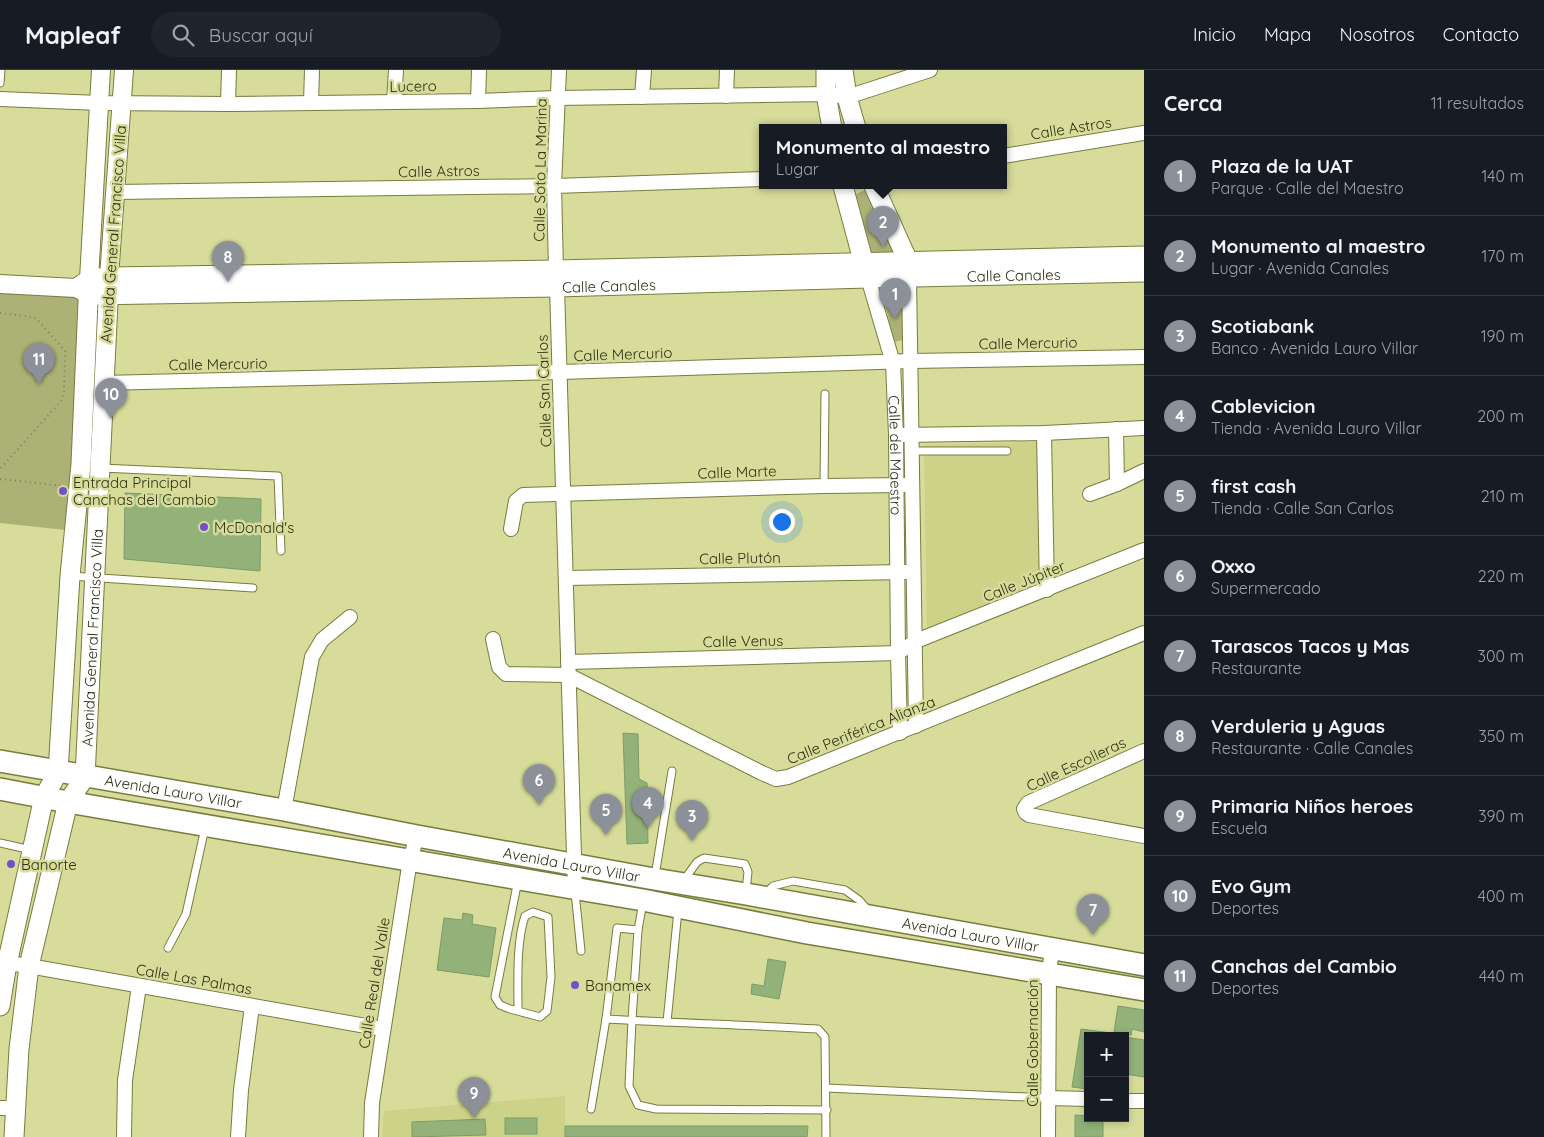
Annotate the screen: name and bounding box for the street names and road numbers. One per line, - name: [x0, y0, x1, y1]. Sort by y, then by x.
- street label: Lucero: [389, 76, 437, 96]
- street label: Calle Soto La Marina: [529, 98, 551, 242]
- street label: Calle Astros: [1029, 112, 1113, 144]
- street label: Avenida General Francisco Villa: [96, 125, 130, 343]
- street label: Calle Astros: [398, 161, 480, 181]
- street label: Calle Canales: [967, 264, 1061, 285]
- street label: Calle Canales: [562, 275, 656, 296]
- street label: Calle Mercurio: [978, 333, 1078, 353]
- street label: Calle San Carlos: [533, 334, 555, 448]
- street label: Calle Mercurio: [573, 343, 673, 365]
- street label: Calle Mercurio: [168, 354, 268, 374]
- street label: Calle del Maestro: [885, 395, 906, 515]
- street label: Calle Marte: [697, 461, 777, 483]
- street label: Avenida General Francisco Villa: [77, 528, 107, 747]
- street label: Calle Plutón: [699, 548, 781, 568]
- street label: Calle Júpiter: [980, 556, 1068, 606]
- street label: Calle Venus: [703, 631, 783, 651]
- street label: Calle Periférica Alianza: [784, 692, 938, 768]
- street label: Calle Escolleras: [1023, 733, 1129, 795]
- street label: Avenida Lauro Villar: [103, 770, 244, 812]
- street label: Avenida Lauro Villar: [502, 842, 642, 886]
- street label: Avenida Lauro Villar: [901, 913, 1041, 956]
- street label: Calle Real del Valle: [354, 916, 394, 1050]
- street label: Calle Las Palmas: [134, 959, 254, 999]
- street label: Calle Gobernación: [1023, 979, 1042, 1107]

